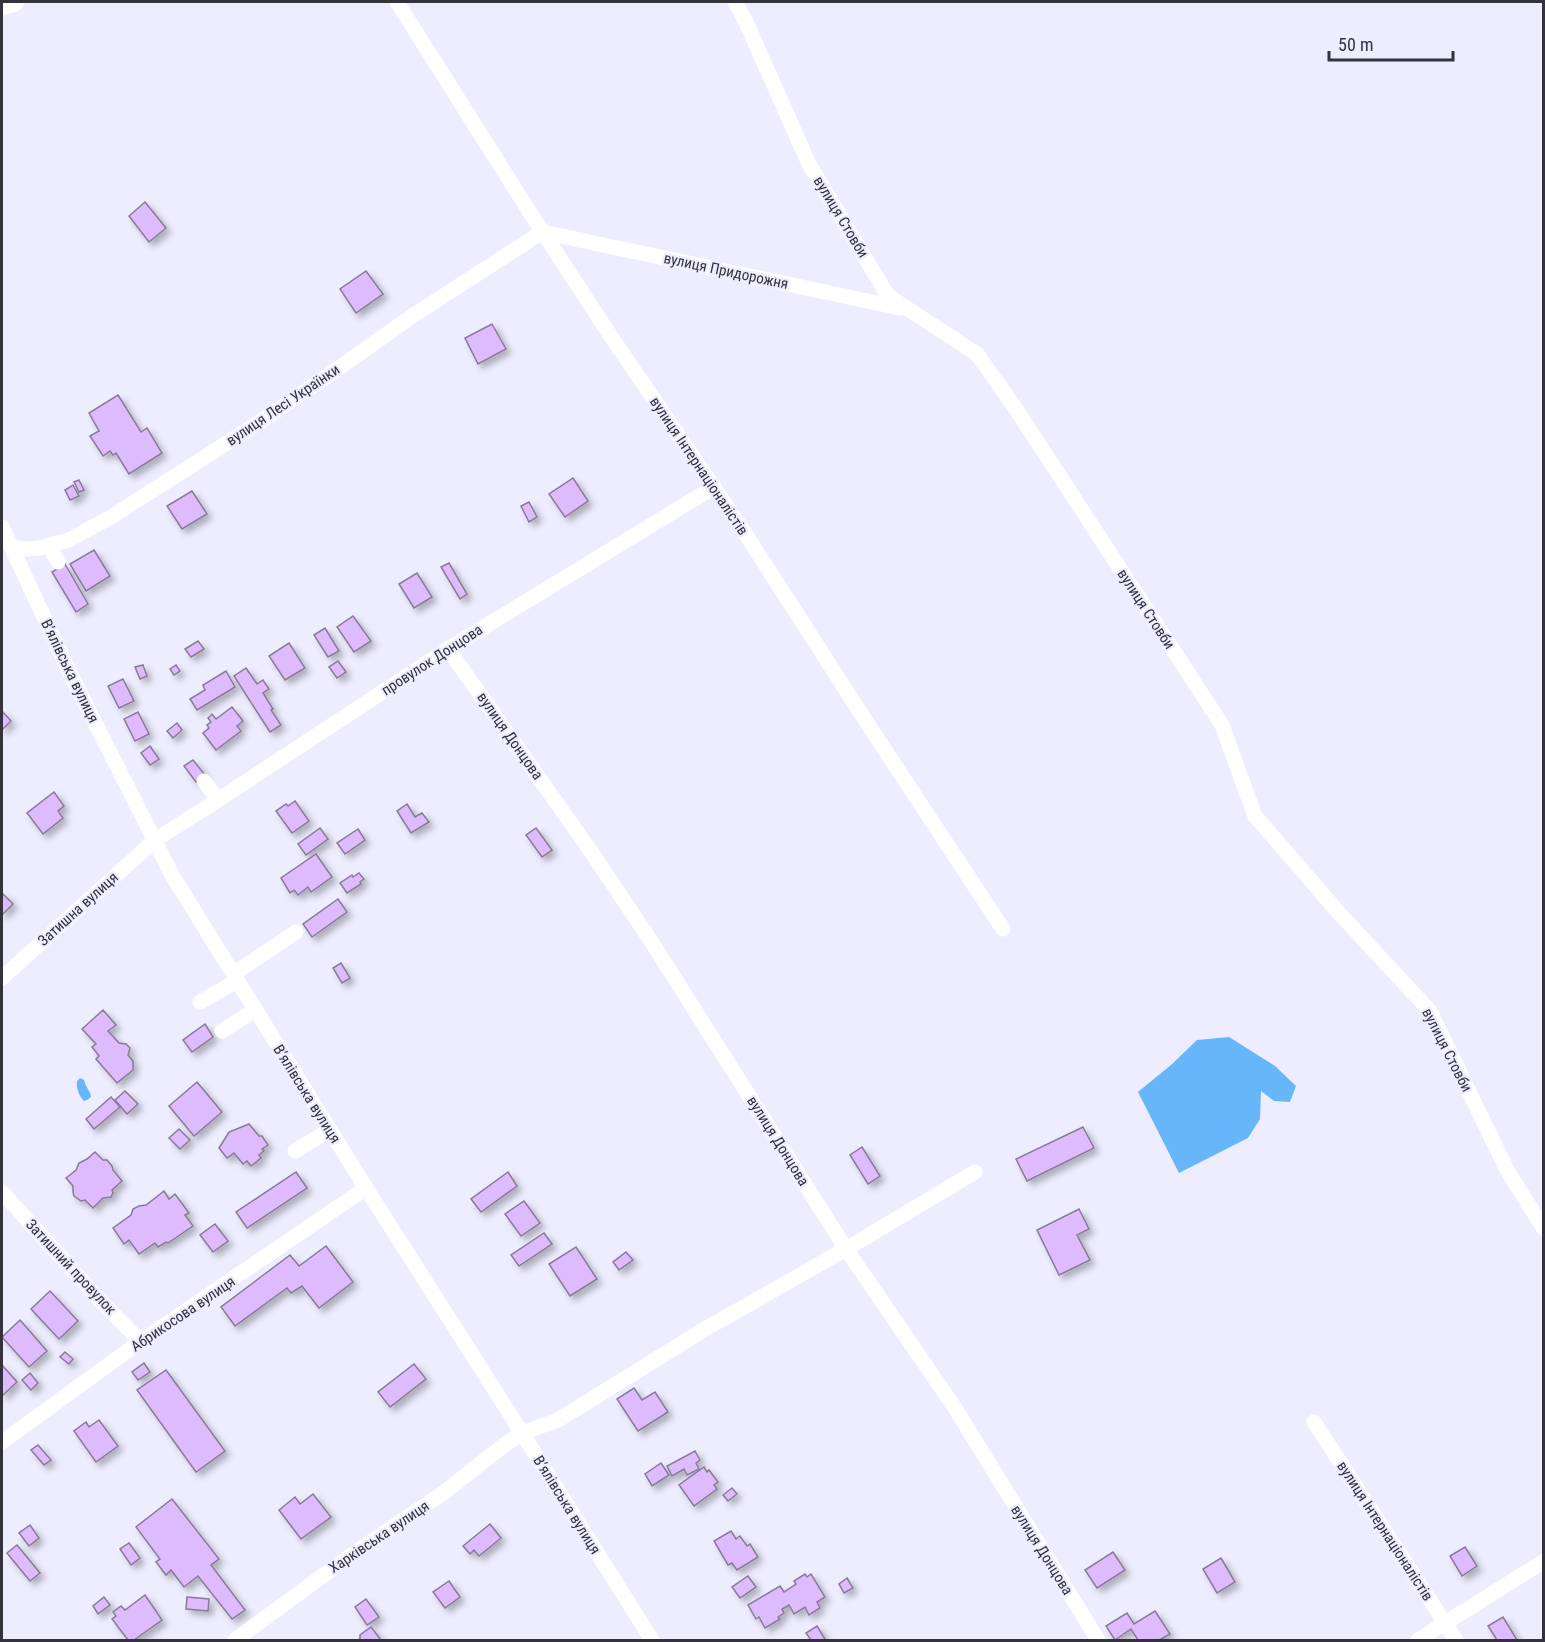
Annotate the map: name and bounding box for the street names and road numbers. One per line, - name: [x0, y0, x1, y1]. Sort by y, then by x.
- street label: вулиця Стовби: [810, 173, 872, 261]
- street label: вулиця Придорожня: [662, 249, 790, 293]
- street label: вулиця Лесі Українки: [223, 360, 343, 450]
- street label: вулиця Інтернаціоналістів: [646, 393, 752, 539]
- street label: вулиця Стовби: [1113, 566, 1179, 652]
- street label: В’ялівська вулиця: [37, 616, 103, 726]
- street label: провулок Донцова: [378, 621, 486, 699]
- street label: вулиця Донцова: [473, 689, 547, 783]
- street label: Затишна вулиця: [34, 868, 122, 950]
- street label: вулиця Стовби: [1418, 1005, 1476, 1095]
- street label: В’ялівська вулиця: [269, 1041, 345, 1147]
- street label: вулиця Донцова: [743, 1093, 813, 1189]
- street label: Затишний провулок: [22, 1215, 120, 1319]
- street label: Абрикосова вулиця: [127, 1272, 239, 1356]
- street label: В’ялівська вулиця: [529, 1452, 605, 1558]
- street label: вулиця Інтернаціоналістів: [1333, 1458, 1437, 1604]
- street label: Харківська вулиця: [326, 1497, 432, 1577]
- street label: вулиця Донцова: [1007, 1502, 1077, 1598]

